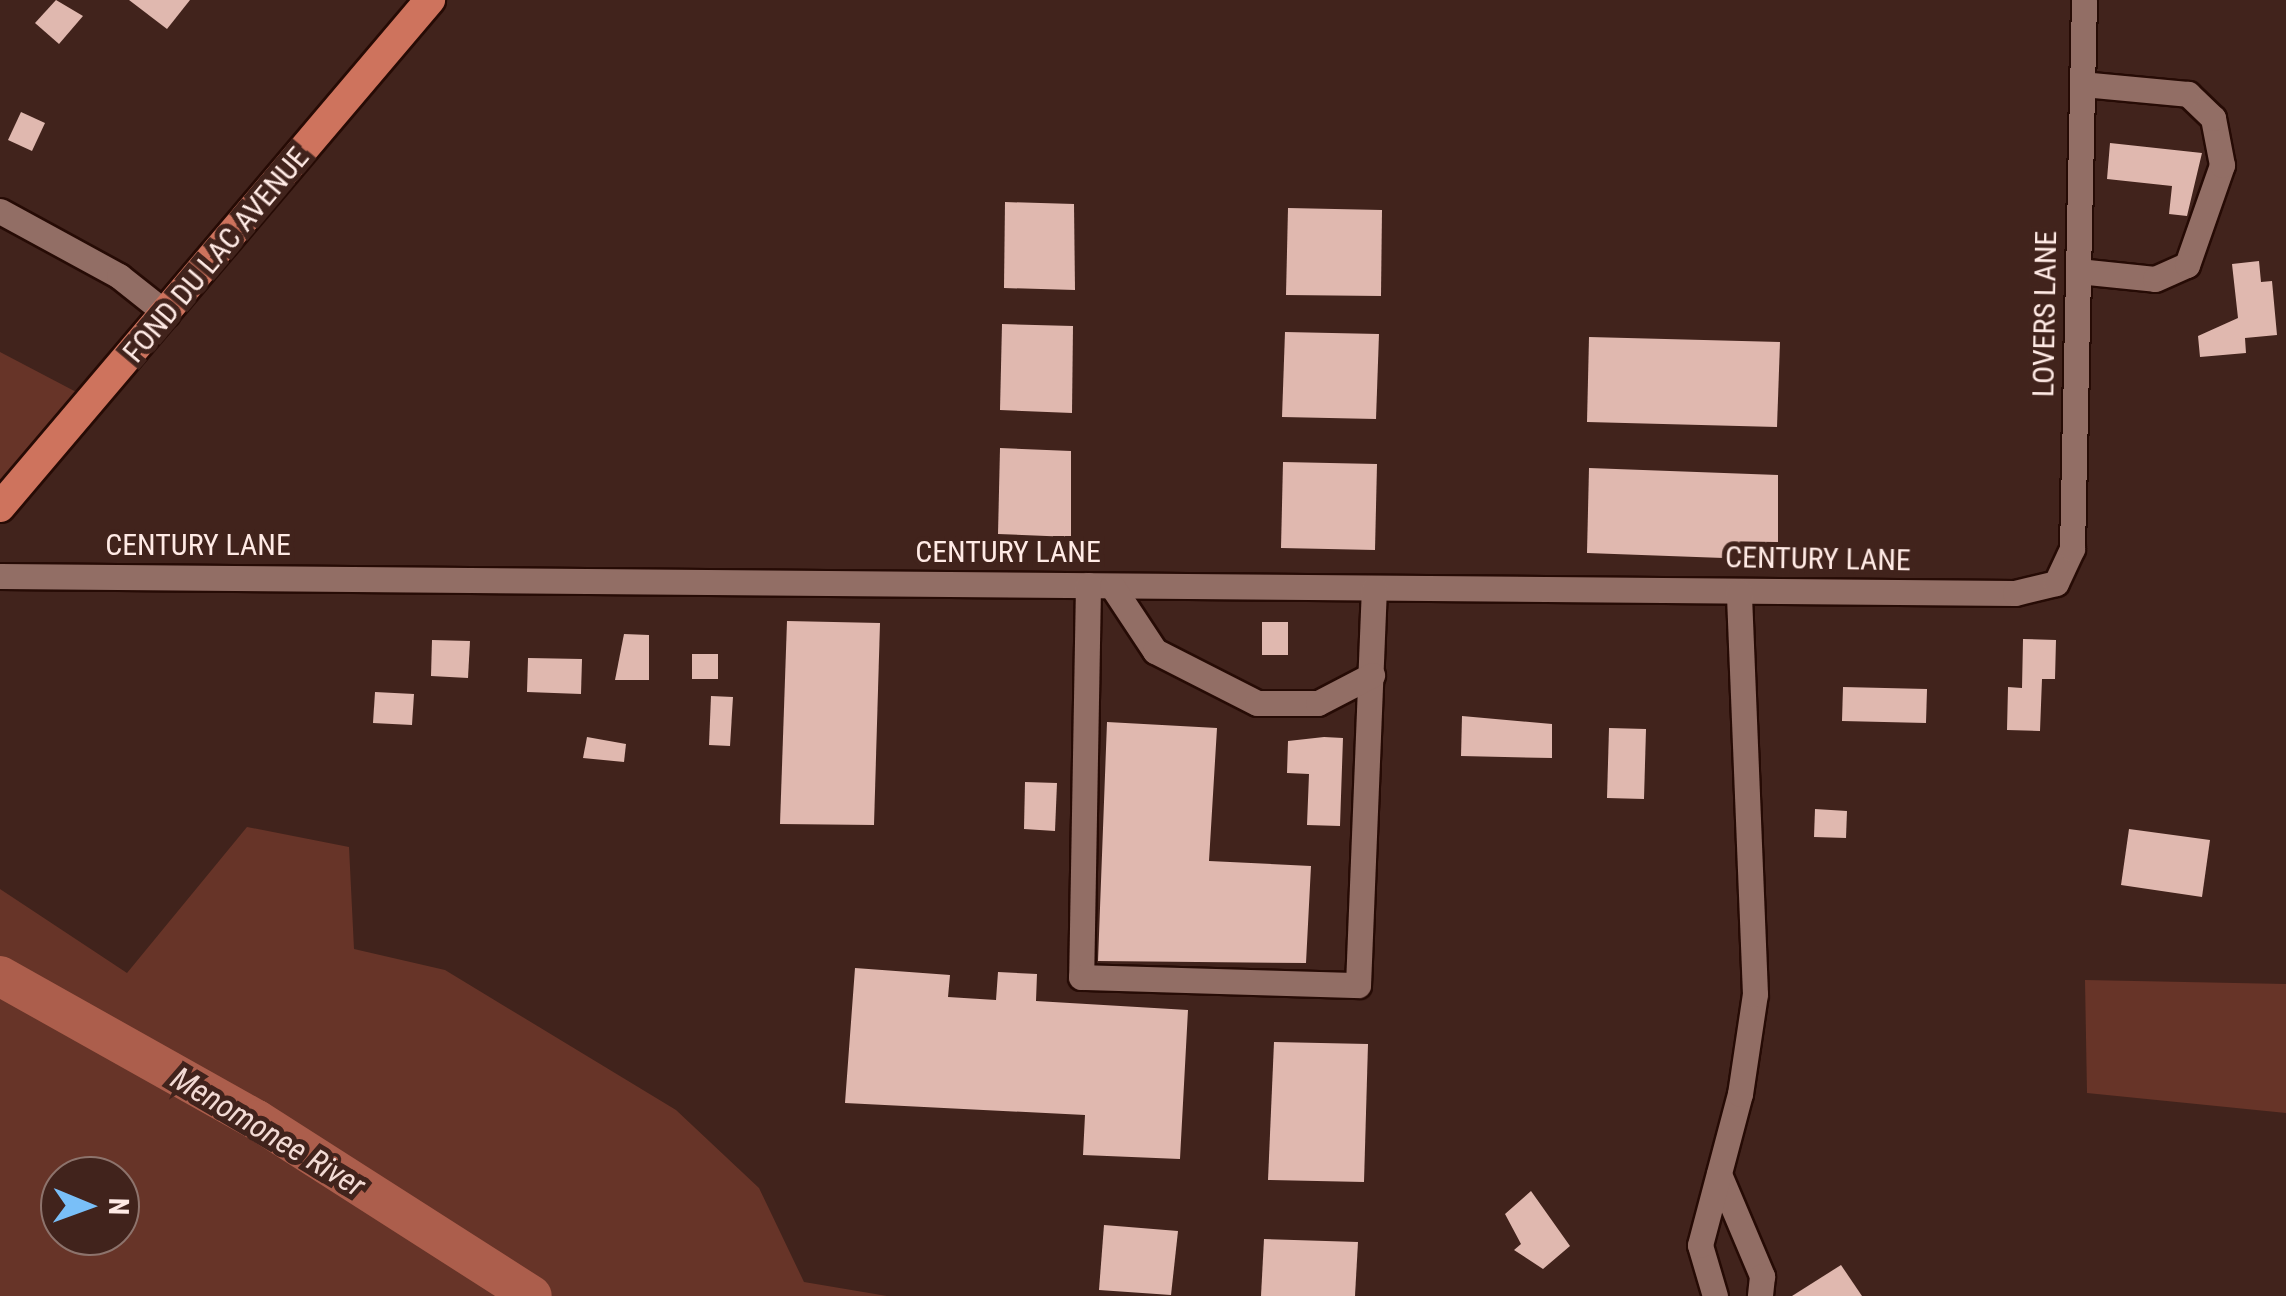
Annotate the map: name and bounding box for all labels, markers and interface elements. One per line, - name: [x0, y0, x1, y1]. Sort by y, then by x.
- street label: FOND DU LAC AVENUE: [116, 140, 316, 370]
- street label: LOVERS LANE: [2026, 230, 2064, 398]
- street label: CENTURY LANE: [105, 527, 291, 563]
- street label: CENTURY LANE: [915, 534, 1101, 570]
- street label: CENTURY LANE: [1725, 539, 1911, 579]
- water label: Menomonee River: [164, 1059, 372, 1205]
- north arrow: [40, 1156, 140, 1256]
- text: N: [102, 1198, 135, 1215]

